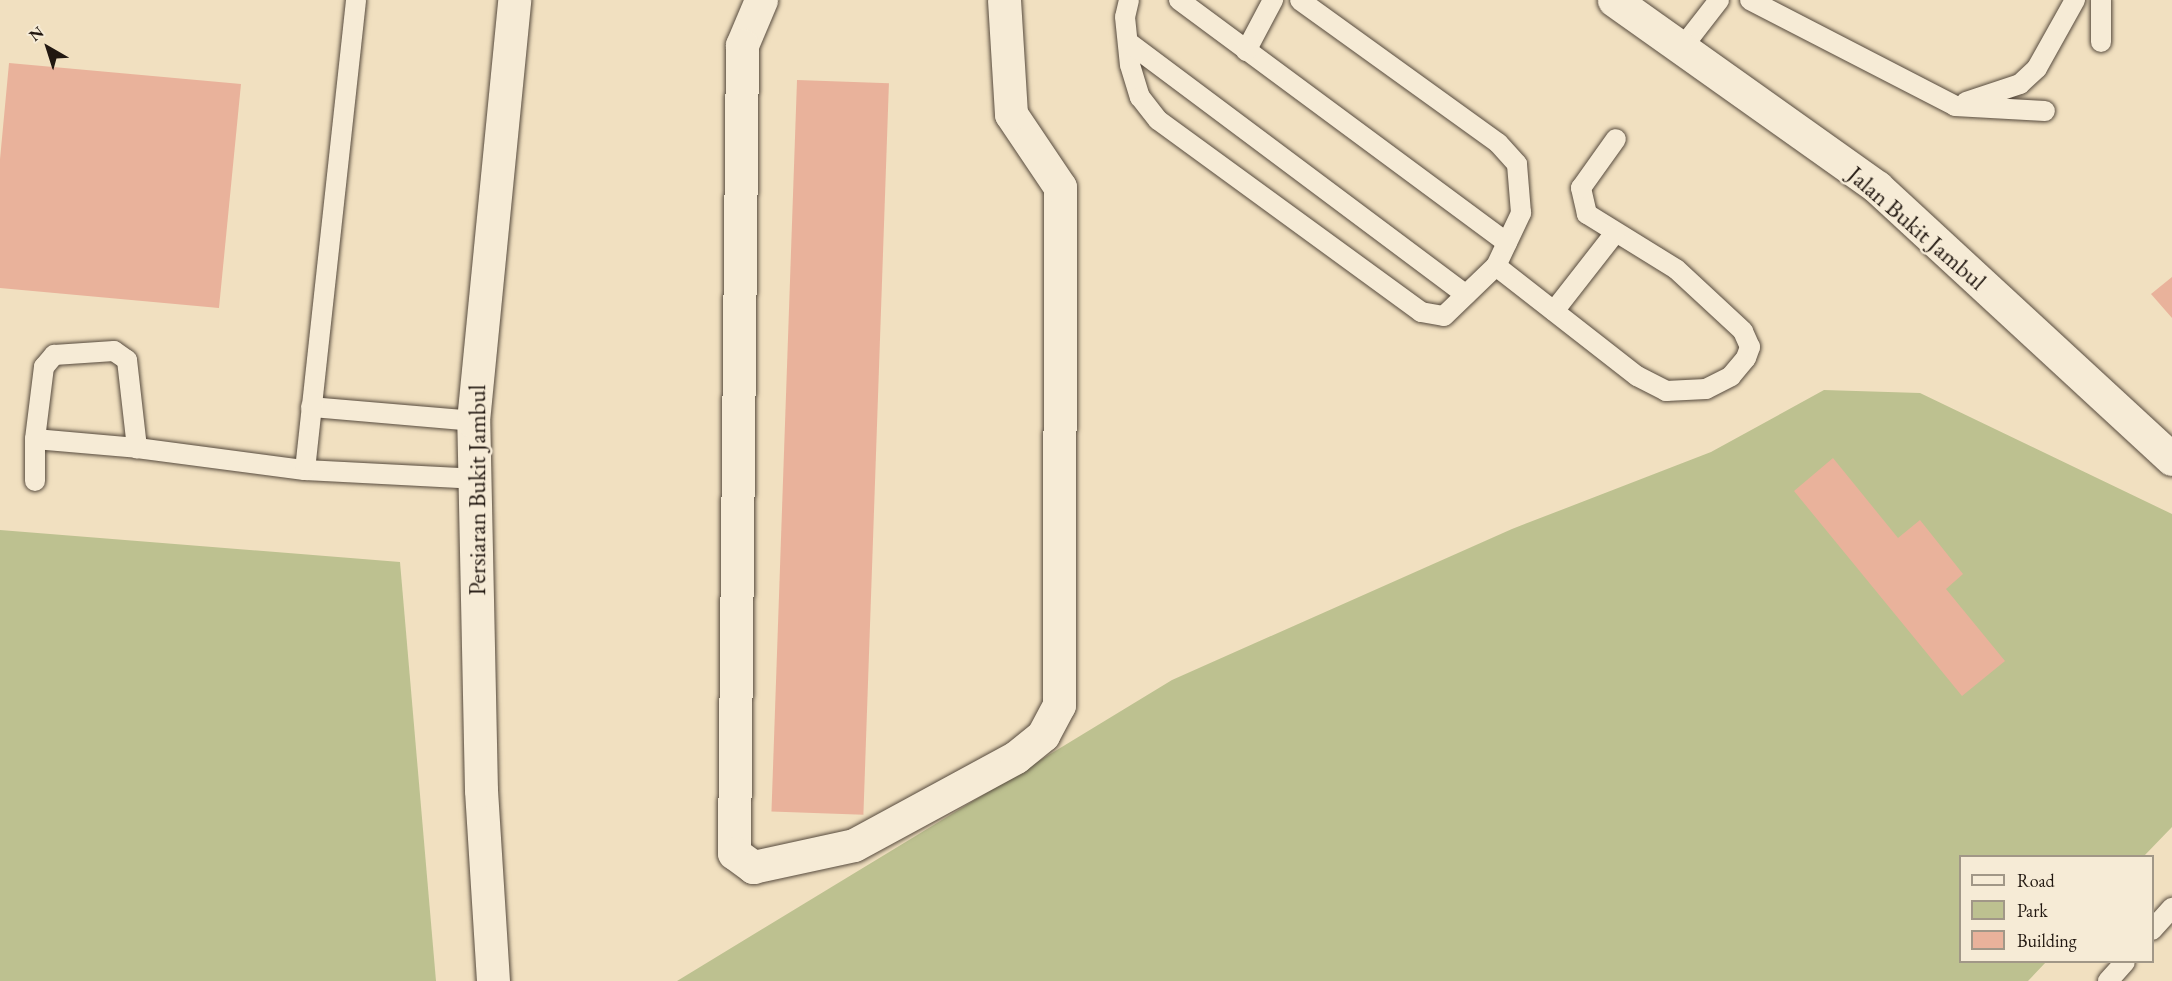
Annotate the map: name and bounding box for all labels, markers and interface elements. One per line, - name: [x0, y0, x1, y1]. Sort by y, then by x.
- north arrow: [18, 18, 78, 78]
- text: N: [25, 21, 48, 46]
- street label: Jalan Bukit Jambul: [1842, 160, 1992, 296]
- street label: Persiaran Bukit Jambul: [463, 384, 491, 596]
- legend: [1959, 855, 2154, 963]
- text: Road: [2017, 869, 2055, 892]
- text: Park: [2017, 899, 2048, 922]
- text: Building: [2017, 929, 2077, 952]

